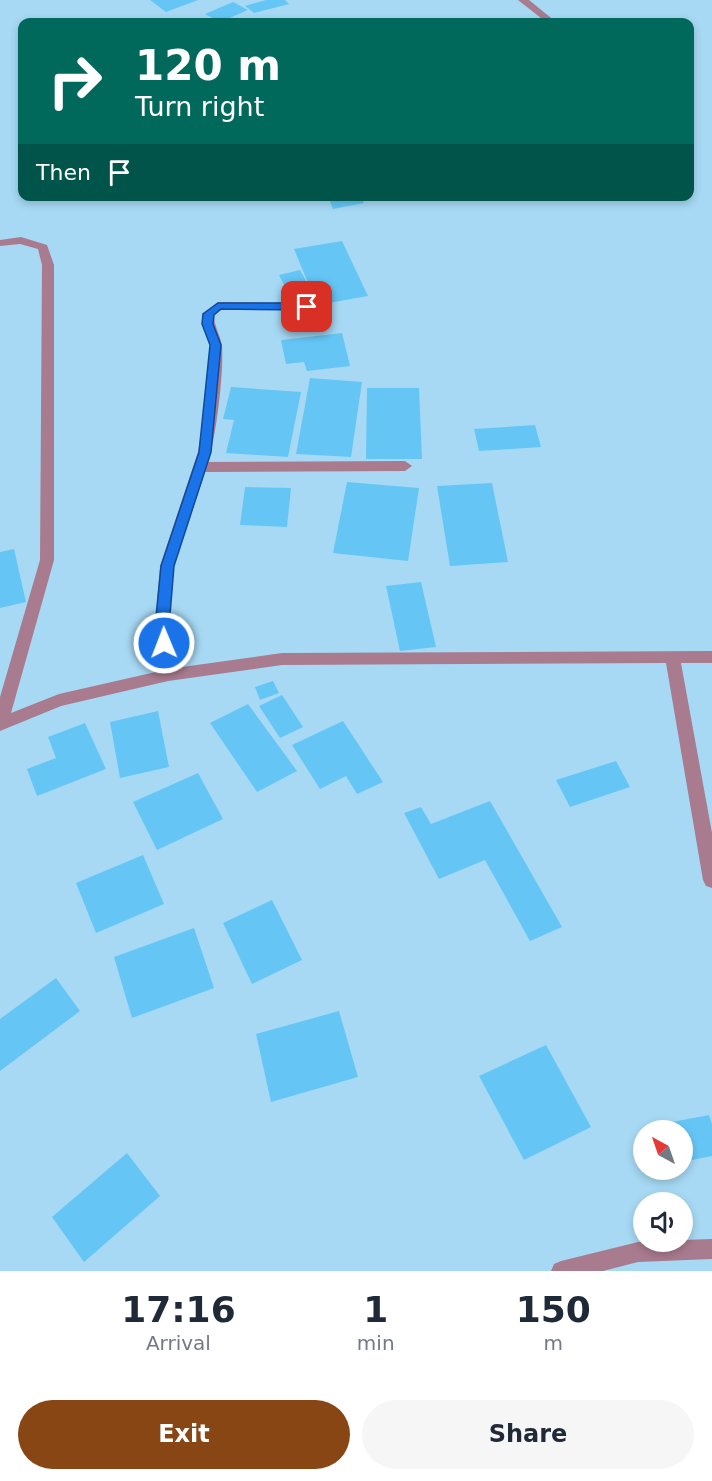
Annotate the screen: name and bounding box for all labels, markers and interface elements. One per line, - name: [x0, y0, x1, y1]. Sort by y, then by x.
- text: 120 m: [135, 41, 281, 90]
- icon: right: [36, 42, 114, 120]
- text: Turn right: [135, 91, 264, 122]
- icon: arrive: [103, 156, 136, 189]
- text: Then: [36, 160, 91, 185]
- pin: [281, 281, 332, 332]
- icon: arrive: [290, 290, 323, 323]
- position arrow: [132, 611, 196, 675]
- north arrow: [633, 1120, 693, 1180]
- map controls: [633, 1120, 693, 1252]
- button: sound: [633, 1192, 693, 1252]
- text: 17:16: [121, 1289, 236, 1330]
- text: 1: [363, 1289, 388, 1330]
- text: 150: [516, 1289, 591, 1330]
- text: Arrival: [146, 1331, 211, 1355]
- text: min: [357, 1331, 395, 1355]
- text: m: [544, 1331, 563, 1355]
- button: Exit: [18, 1400, 350, 1469]
- button: Share: [362, 1400, 694, 1469]

